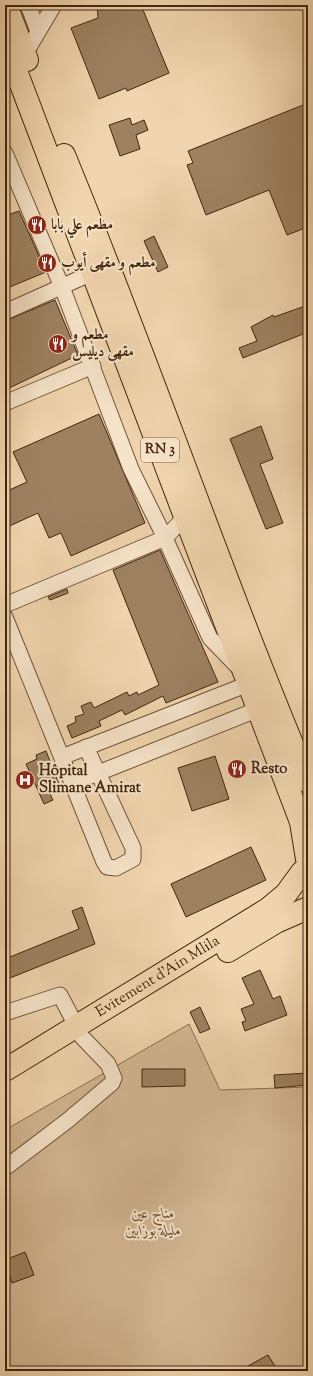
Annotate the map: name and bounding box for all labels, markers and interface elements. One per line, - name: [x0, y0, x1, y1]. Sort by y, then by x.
- restaurant icon: مطعم علي بابا: [26, 214, 48, 236]
- place label: مطعم علي بابا: [51, 215, 113, 239]
- place label: مطعم و مقهى أيوب: [61, 251, 156, 276]
- restaurant icon: مطعم و مقهى أيوب: [36, 252, 58, 274]
- place label: مطعم و مقهى ديليس: [70, 325, 134, 363]
- restaurant icon: مطعم و مقهى ديليس: [47, 333, 69, 355]
- road number: RN 3: [141, 438, 179, 462]
- restaurant icon: Resto: [226, 758, 248, 780]
- place label: Resto: [251, 759, 288, 780]
- place label: Hôpital Slimane Amirat: [39, 761, 142, 799]
- hospital icon: Hôpital Slimane Amirat: [14, 769, 36, 791]
- street label: Evitement d'Ain Mlila: [92, 930, 224, 1023]
- park label: مناج عين مليلة بوزابين: [125, 1204, 181, 1242]

